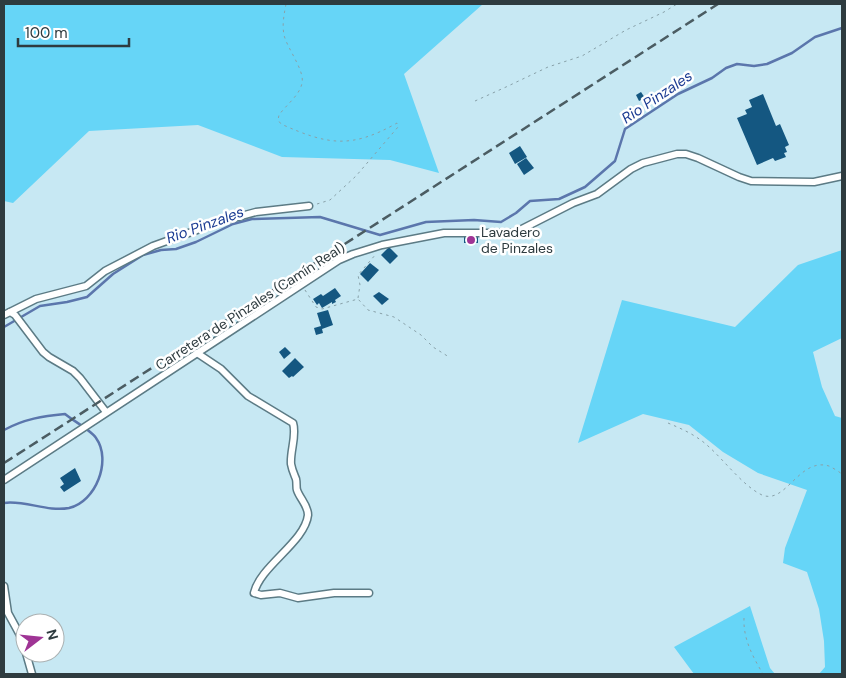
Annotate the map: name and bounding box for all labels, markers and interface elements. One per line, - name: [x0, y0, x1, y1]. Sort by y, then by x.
- scale bar: [18, 15, 129, 47]
- text: 100 m: [25, 23, 68, 43]
- water label: Rio Pinzales: [618, 66, 696, 128]
- water label: Rio Pinzales: [163, 202, 247, 248]
- place label: Lavadero de Pinzales: [481, 223, 553, 257]
- marker: Lavadero de Pinzales: [465, 234, 477, 246]
- street label: Carretera de Pinzales (Camín Real): [152, 238, 348, 374]
- north arrow: [15, 613, 65, 663]
- text: N: [42, 627, 63, 642]

